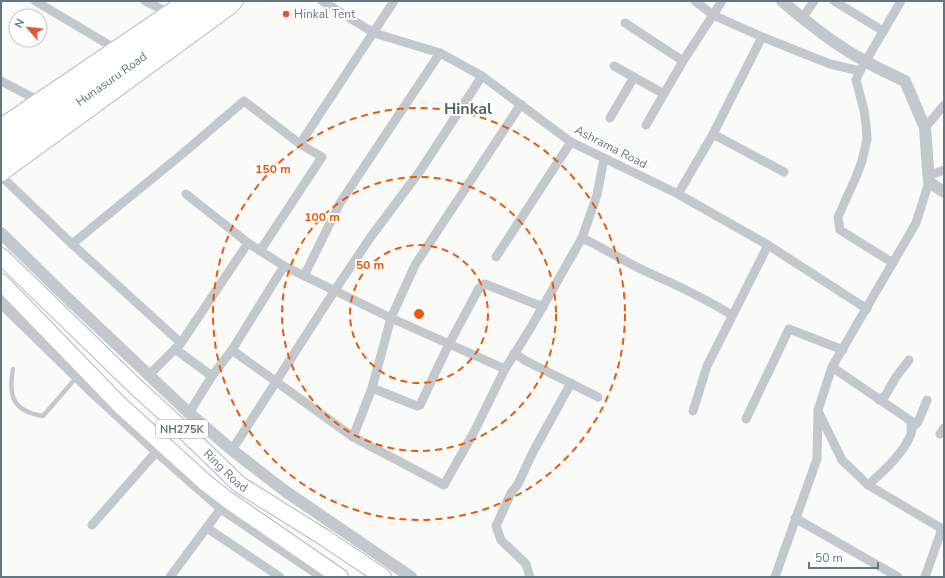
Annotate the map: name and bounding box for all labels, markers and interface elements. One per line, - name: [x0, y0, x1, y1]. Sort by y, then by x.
- place label: Hinkal Tent: [294, 6, 356, 22]
- north arrow: [8, 8, 48, 48]
- marker: Hinkal Tent: [281, 9, 291, 19]
- text: N: [11, 16, 28, 31]
- street label: Hunasuru Road: [72, 48, 150, 110]
- district label: Hinkal: [444, 98, 492, 120]
- street label: Ashrama Road: [572, 122, 650, 172]
- text: 150 m: [255, 161, 291, 177]
- text: 100 m: [304, 209, 340, 225]
- text: 50 m: [356, 257, 384, 273]
- centre of rings: [412, 307, 426, 321]
- road number: NH275K: [156, 420, 208, 438]
- street label: Ring Road: [200, 446, 251, 496]
- scale bar: [809, 544, 878, 570]
- text: 50 m: [815, 550, 843, 566]

